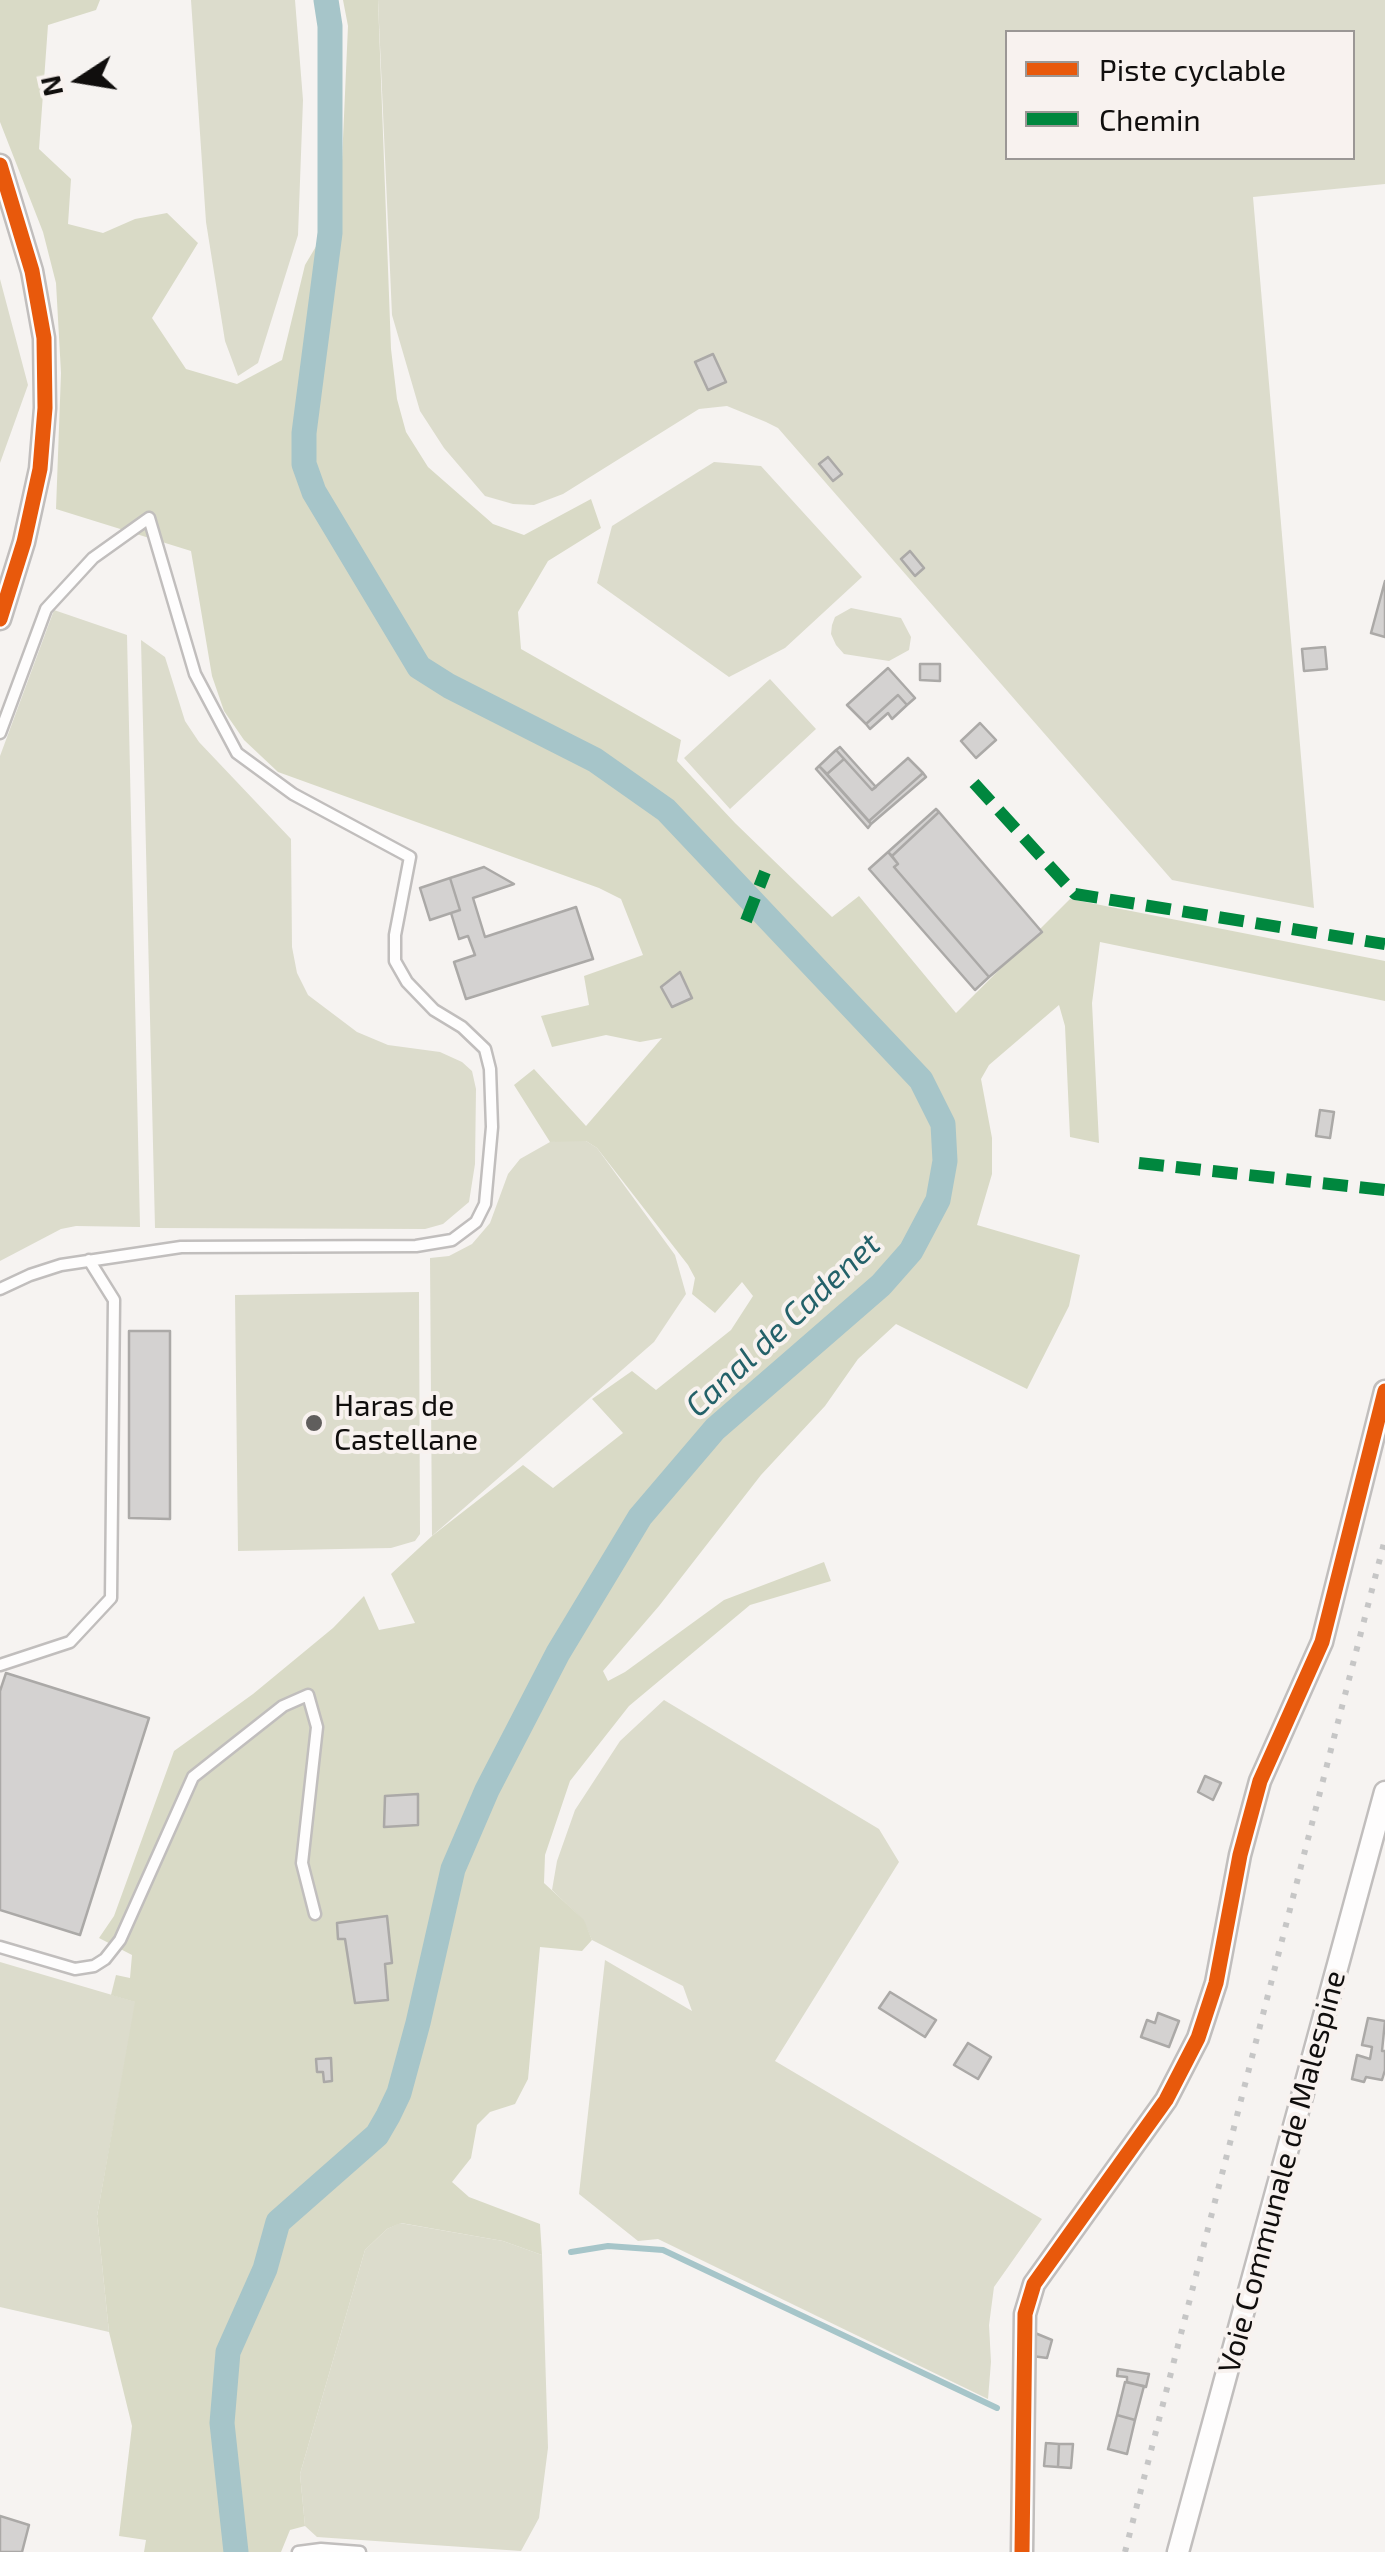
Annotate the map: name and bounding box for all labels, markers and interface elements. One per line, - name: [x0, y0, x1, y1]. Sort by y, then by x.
- north arrow: [30, 30, 130, 130]
- legend: [1005, 30, 1355, 160]
- text: Piste cyclable: [1099, 51, 1286, 87]
- text: N: [32, 73, 69, 100]
- text: Chemin: [1099, 101, 1201, 137]
- water label: Canal de Cadenet: [678, 1225, 888, 1425]
- place label: Haras de Castellane: [334, 1388, 478, 1458]
- marker: Haras de Castellane: [303, 1412, 325, 1434]
- street label: Voie Communale de Malespine: [1211, 1967, 1353, 2377]

